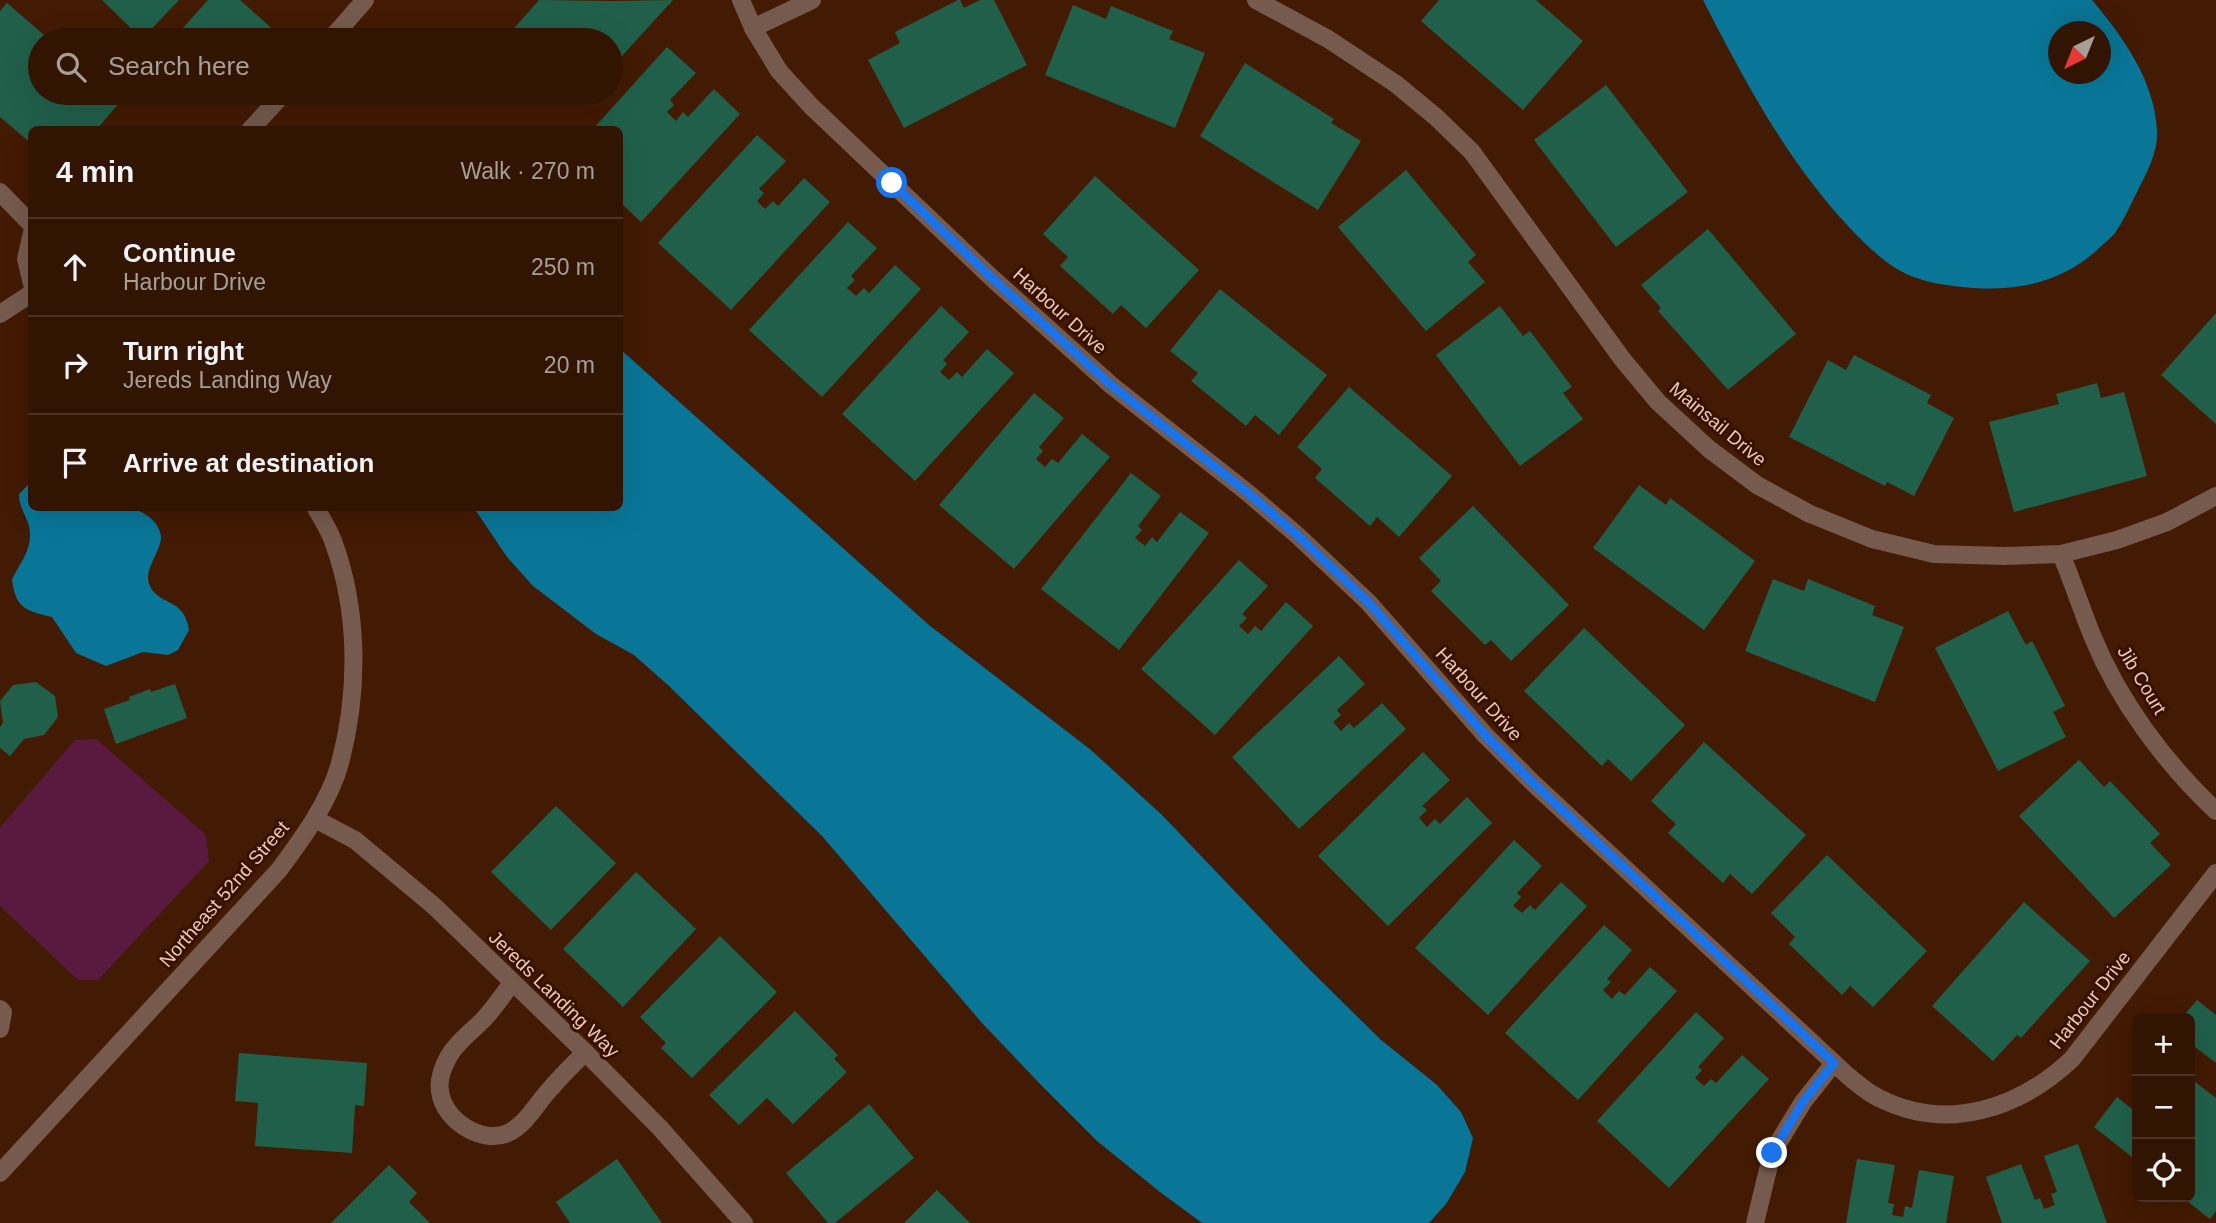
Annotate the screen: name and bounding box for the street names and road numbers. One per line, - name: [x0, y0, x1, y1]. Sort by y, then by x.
- street label: Harbour Drive: [1009, 264, 1111, 358]
- street label: Mainsail Drive: [1666, 378, 1770, 470]
- street label: Jib Court: [2113, 642, 2171, 719]
- street label: Harbour Drive: [1432, 643, 1526, 745]
- street label: Northeast 52nd Street: [155, 816, 293, 971]
- street label: Jereds Landing Way: [485, 927, 624, 1062]
- street label: Harbour Drive: [2045, 947, 2135, 1053]

